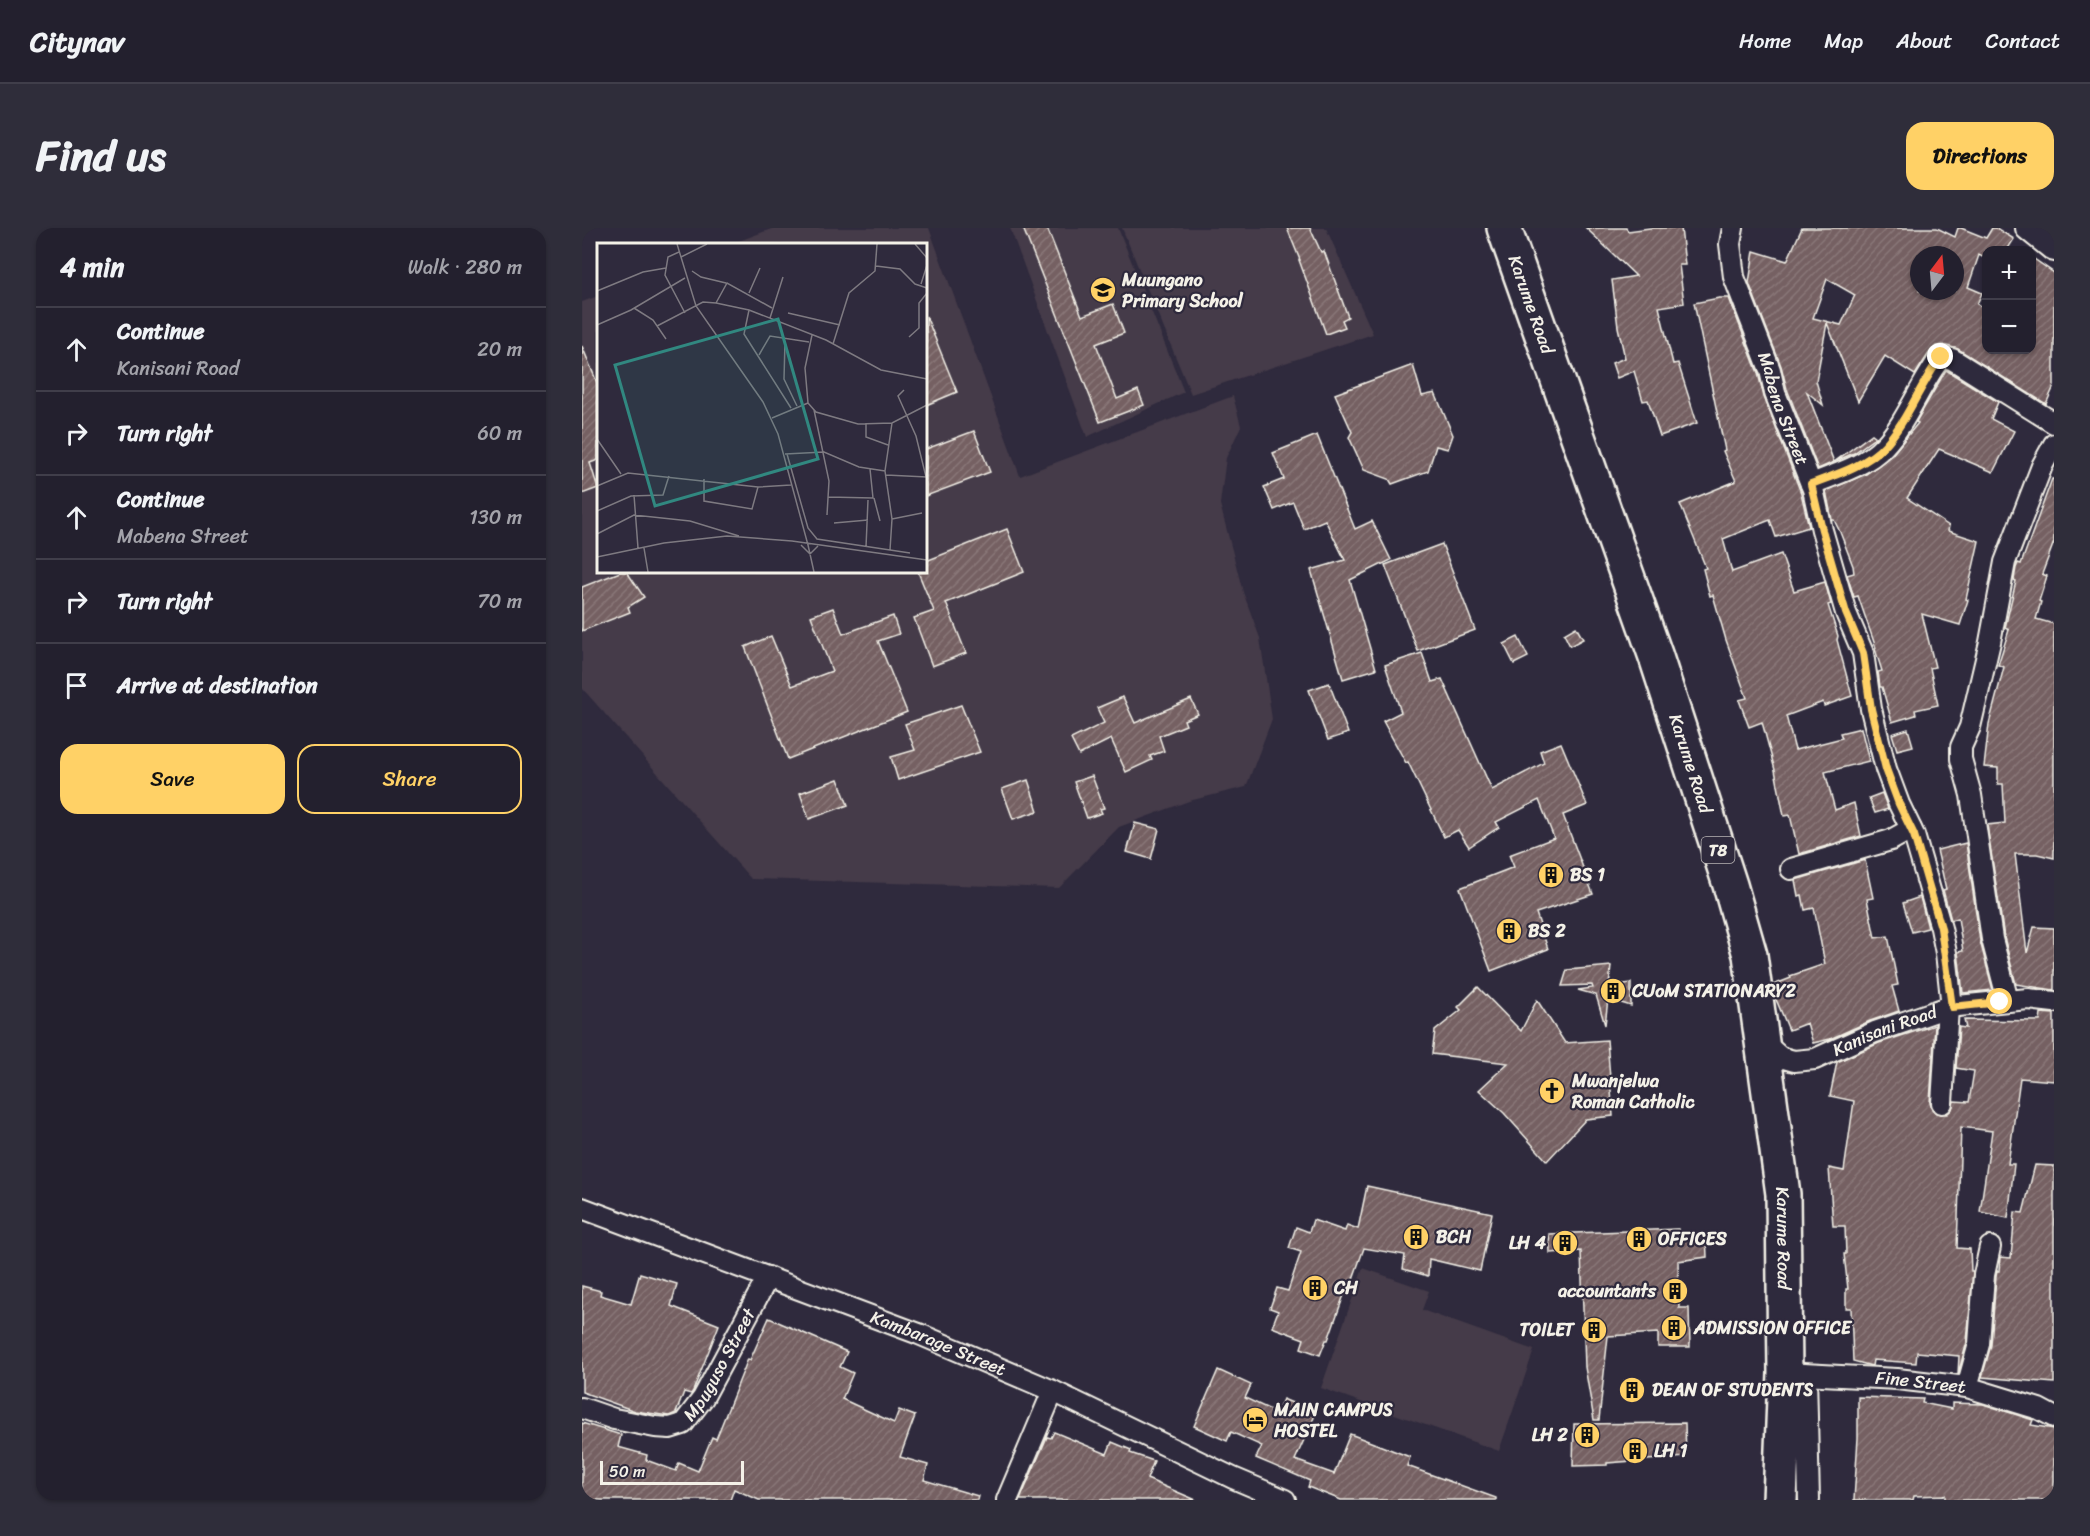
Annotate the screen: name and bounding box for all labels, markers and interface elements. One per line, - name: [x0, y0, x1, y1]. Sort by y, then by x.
- text: Citynav: [30, 17, 124, 66]
- text: Home: [1739, 22, 1791, 60]
- text: Map: [1824, 22, 1863, 60]
- text: About: [1896, 22, 1953, 60]
- text: Contact: [1986, 22, 2060, 60]
- text: Find us: [36, 119, 166, 193]
- button: Directions: [1906, 122, 2054, 190]
- inset map: [597, 243, 927, 573]
- text: 4 min: [60, 244, 124, 290]
- north arrow: [1910, 246, 1964, 300]
- map controls: [1982, 246, 2036, 354]
- button: +: [1982, 246, 2036, 300]
- text: Walk · 280 m: [408, 250, 522, 285]
- street label: Karume Road: [1499, 251, 1564, 360]
- place label: Muungano Primary School: [1121, 264, 1244, 317]
- school or university icon: Muungano Primary School: [1088, 275, 1118, 305]
- button: −: [1982, 300, 2036, 354]
- text: Continue: [117, 312, 205, 351]
- text: 20 m: [477, 332, 522, 367]
- icon: ahead: [60, 333, 93, 366]
- route end: [1927, 343, 1953, 369]
- street label: Mabena Street: [1748, 347, 1818, 470]
- text: Kanisani Road: [117, 351, 239, 386]
- text: Turn right: [117, 414, 212, 453]
- text: 60 m: [477, 416, 522, 451]
- icon: right: [60, 417, 93, 450]
- text: Continue: [117, 480, 205, 519]
- text: 130 m: [469, 500, 522, 535]
- icon: ahead: [60, 501, 93, 534]
- text: Mabena Street: [117, 519, 249, 554]
- text: Turn right: [117, 582, 212, 621]
- text: 70 m: [477, 584, 522, 619]
- icon: right: [60, 585, 93, 618]
- text: Arrive at destination: [117, 666, 318, 705]
- icon: arrive: [60, 669, 93, 702]
- street label: Karume Road: [1659, 710, 1722, 819]
- button: Save: [60, 744, 285, 814]
- button: Share: [297, 744, 522, 814]
- road number: T8: [1702, 837, 1734, 863]
- place label: BS 1: [1570, 859, 1605, 891]
- building icon: BS 1: [1536, 860, 1566, 890]
- place label: BS 2: [1528, 915, 1566, 947]
- building icon: BS 2: [1494, 916, 1524, 946]
- place label: CUoM STATIONARY2: [1631, 975, 1797, 1007]
- building icon: CUoM STATIONARY2: [1598, 976, 1628, 1006]
- route start: [1986, 988, 2012, 1014]
- street label: Kanisani Road: [1827, 995, 1943, 1065]
- place label: Mwanjelwa Roman Catholic: [1571, 1065, 1696, 1118]
- church icon: Mwanjelwa Roman Catholic: [1537, 1076, 1567, 1106]
- street label: Karume Road: [1766, 1185, 1800, 1291]
- place label: BCH: [1436, 1221, 1472, 1253]
- building icon: BCH: [1401, 1222, 1431, 1252]
- place label: OFFICES: [1658, 1223, 1728, 1255]
- building icon: OFFICES: [1624, 1224, 1654, 1254]
- place label: LH 4: [1509, 1227, 1547, 1259]
- building icon: LH 4: [1550, 1228, 1580, 1258]
- place label: CH: [1333, 1272, 1358, 1304]
- building icon: CH: [1300, 1273, 1330, 1303]
- place label: accountants: [1557, 1275, 1657, 1307]
- building icon: accountants: [1660, 1276, 1690, 1306]
- street label: Kambarage Street: [866, 1301, 1011, 1385]
- street label: Mpuguso Street: [674, 1302, 765, 1428]
- place label: ADMISSION OFFICE: [1693, 1312, 1853, 1344]
- building icon: ADMISSION OFFICE: [1659, 1313, 1689, 1343]
- place label: TOILET: [1520, 1314, 1576, 1346]
- building icon: TOILET: [1579, 1315, 1609, 1345]
- street label: Fine Street: [1875, 1362, 1968, 1403]
- place label: DEAN OF STUDENTS: [1652, 1374, 1814, 1406]
- building icon: DEAN OF STUDENTS: [1617, 1375, 1647, 1405]
- place label: MAIN CAMPUS HOSTEL: [1273, 1394, 1393, 1447]
- hotel icon: MAIN CAMPUS HOSTEL: [1240, 1405, 1270, 1435]
- place label: LH 2: [1532, 1419, 1569, 1451]
- building icon: LH 2: [1572, 1420, 1602, 1450]
- place label: LH 1: [1654, 1435, 1688, 1467]
- building icon: LH 1: [1620, 1436, 1650, 1466]
- text: 50 m: [609, 1457, 645, 1486]
- scale bar: [600, 1458, 744, 1486]

